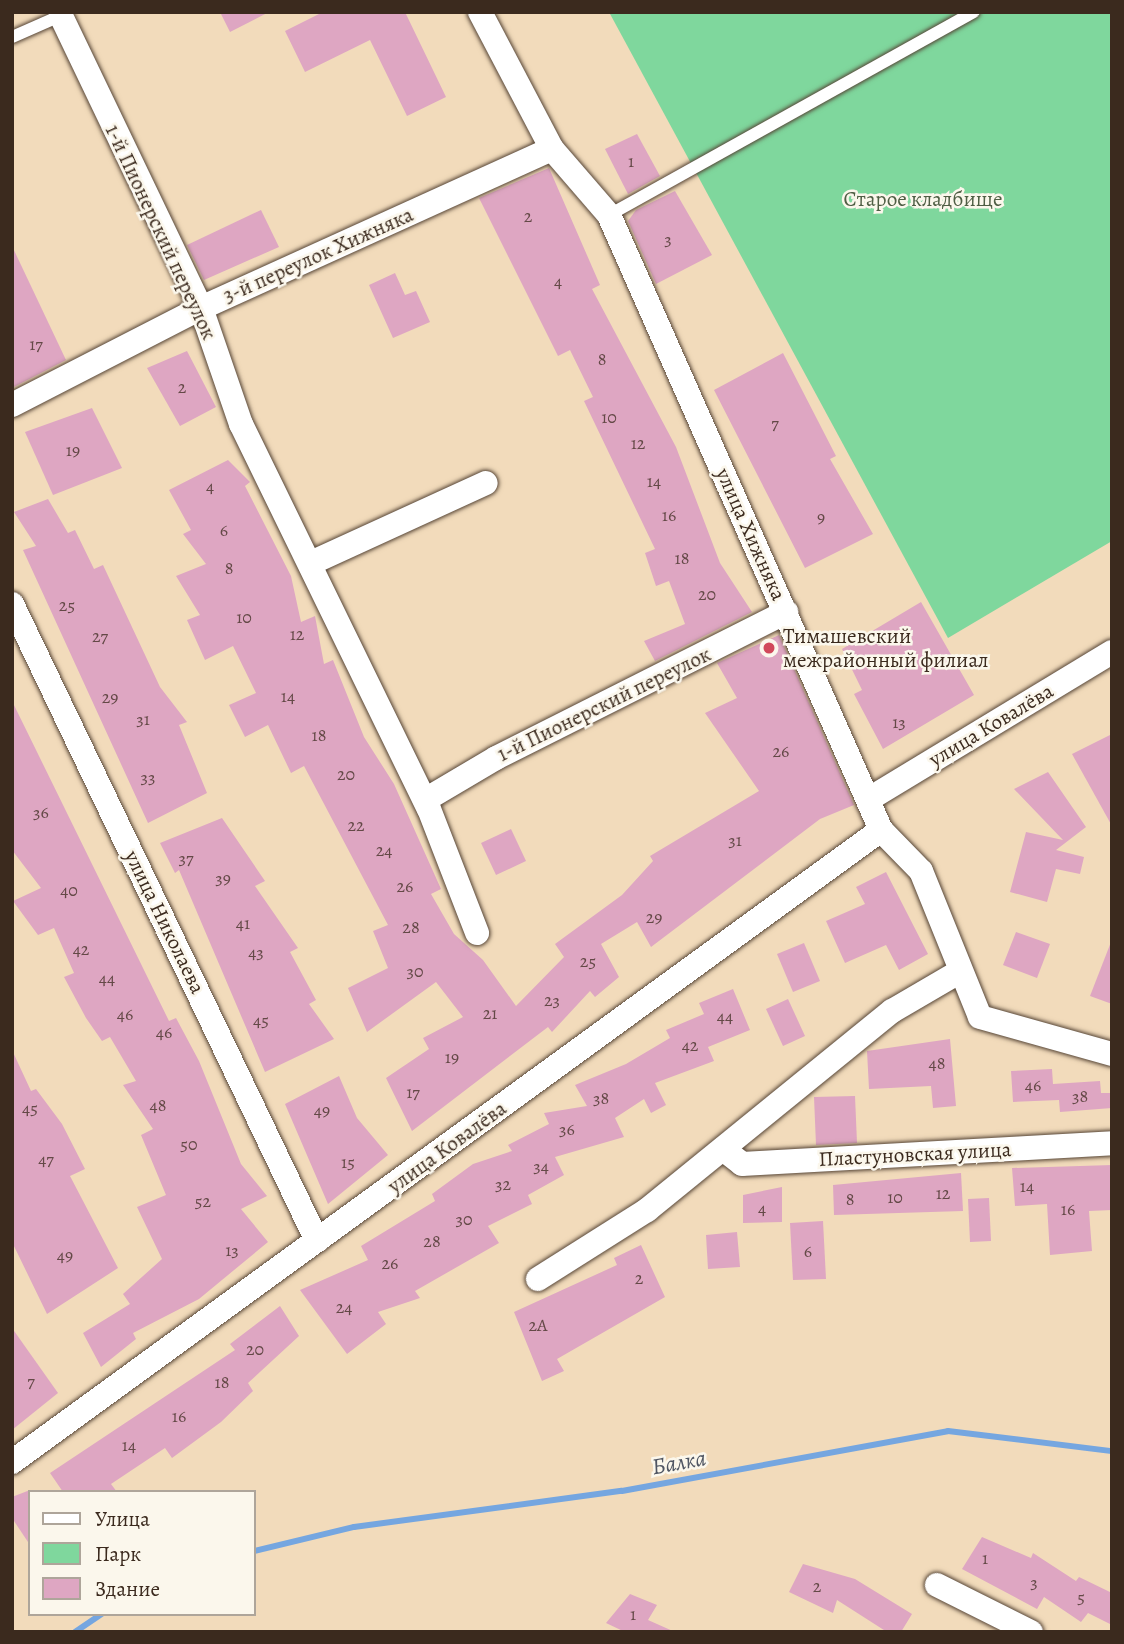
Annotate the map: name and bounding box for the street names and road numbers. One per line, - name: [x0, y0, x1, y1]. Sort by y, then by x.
- street label: 1-й Пионерский переулок: [100, 120, 222, 344]
- street label: 3-й переулок Хижняка: [219, 202, 417, 308]
- street label: улица Хижняка: [711, 464, 791, 604]
- street label: 1-й Пионерский переулок: [493, 641, 715, 767]
- street label: улица Ковалёва: [924, 678, 1058, 772]
- street label: улица Николаева: [119, 846, 211, 998]
- street label: улица Ковалёва: [383, 1096, 511, 1198]
- street label: Пластуновская улица: [818, 1136, 1012, 1172]

